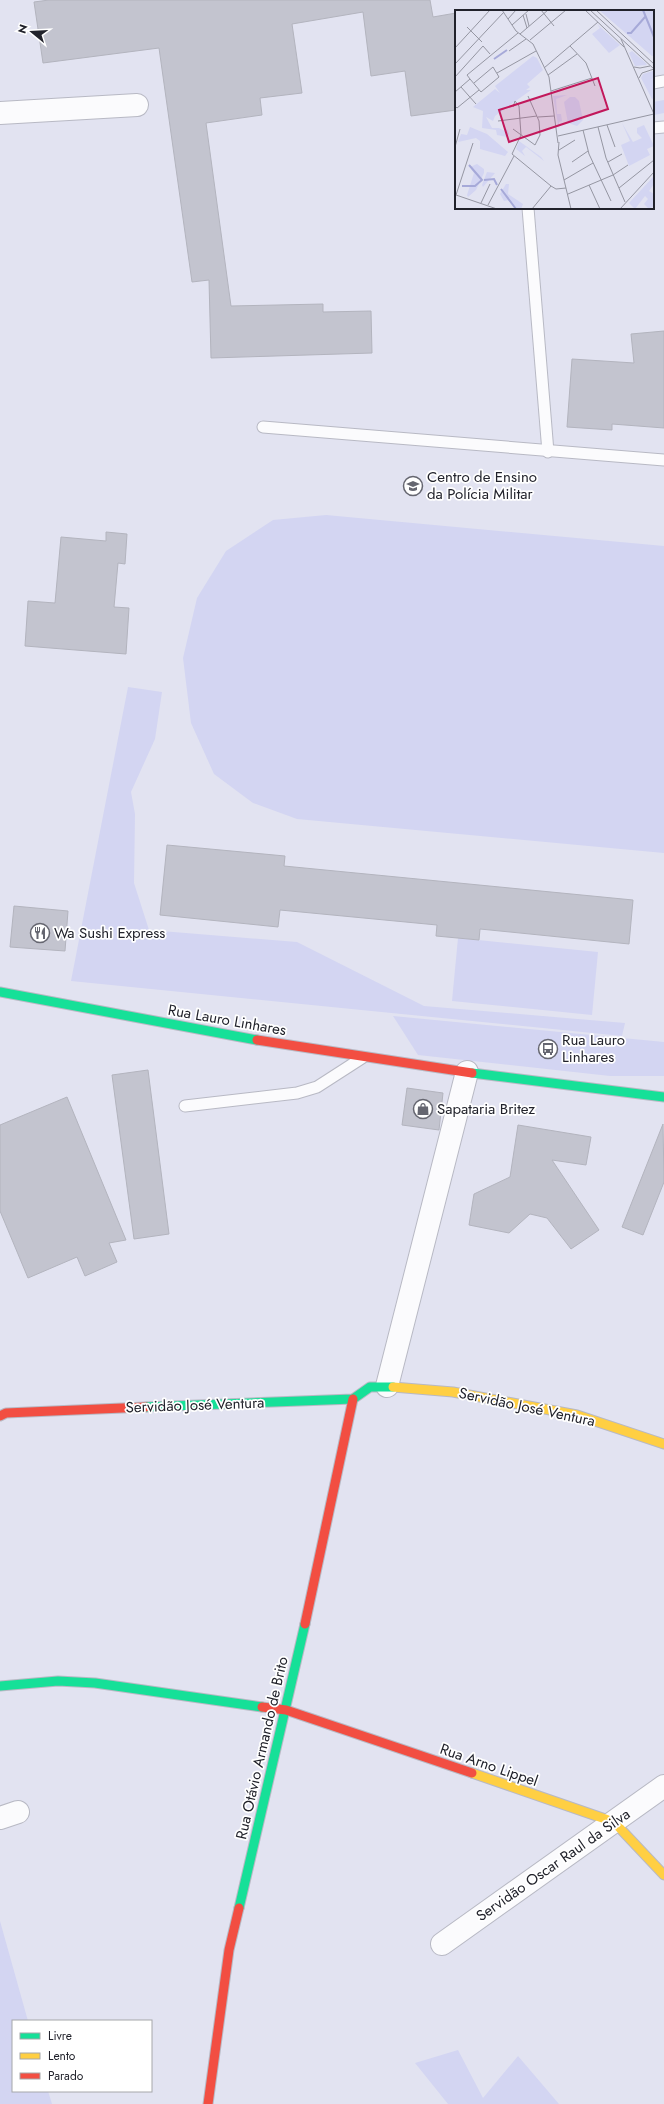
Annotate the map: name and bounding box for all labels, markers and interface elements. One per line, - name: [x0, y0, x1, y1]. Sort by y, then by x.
- inset map: [455, 10, 654, 209]
- north arrow: [12, 12, 52, 52]
- text: N: [14, 22, 31, 36]
- place label: Centro de Ensino da Polícia Militar: [427, 466, 537, 505]
- school or university icon: Centro de Ensino da Polícia Militar: [402, 475, 424, 497]
- restaurant icon: Wa Sushi Express: [29, 922, 51, 944]
- place label: Wa Sushi Express: [54, 922, 165, 944]
- street label: Rua Lauro Linhares: [166, 999, 288, 1041]
- place label: Rua Lauro Linhares: [562, 1029, 625, 1068]
- bus stop icon: Rua Lauro Linhares: [537, 1038, 559, 1060]
- shop icon: Sapataria Britez: [412, 1098, 434, 1120]
- place label: Sapataria Britez: [437, 1098, 535, 1120]
- street label: Servidão José Ventura: [457, 1382, 597, 1432]
- street label: Servidão José Ventura: [125, 1392, 265, 1418]
- street label: Rua Otávio Armando de Brito: [230, 1654, 294, 1842]
- street label: Rua Arno Lippel: [437, 1738, 541, 1792]
- street label: Servidão Oscar Raul da Silva: [472, 1803, 634, 1927]
- legend: [12, 2020, 152, 2092]
- text: Livre: [48, 2027, 72, 2045]
- text: Lento: [48, 2047, 76, 2065]
- text: Parado: [48, 2067, 84, 2085]

